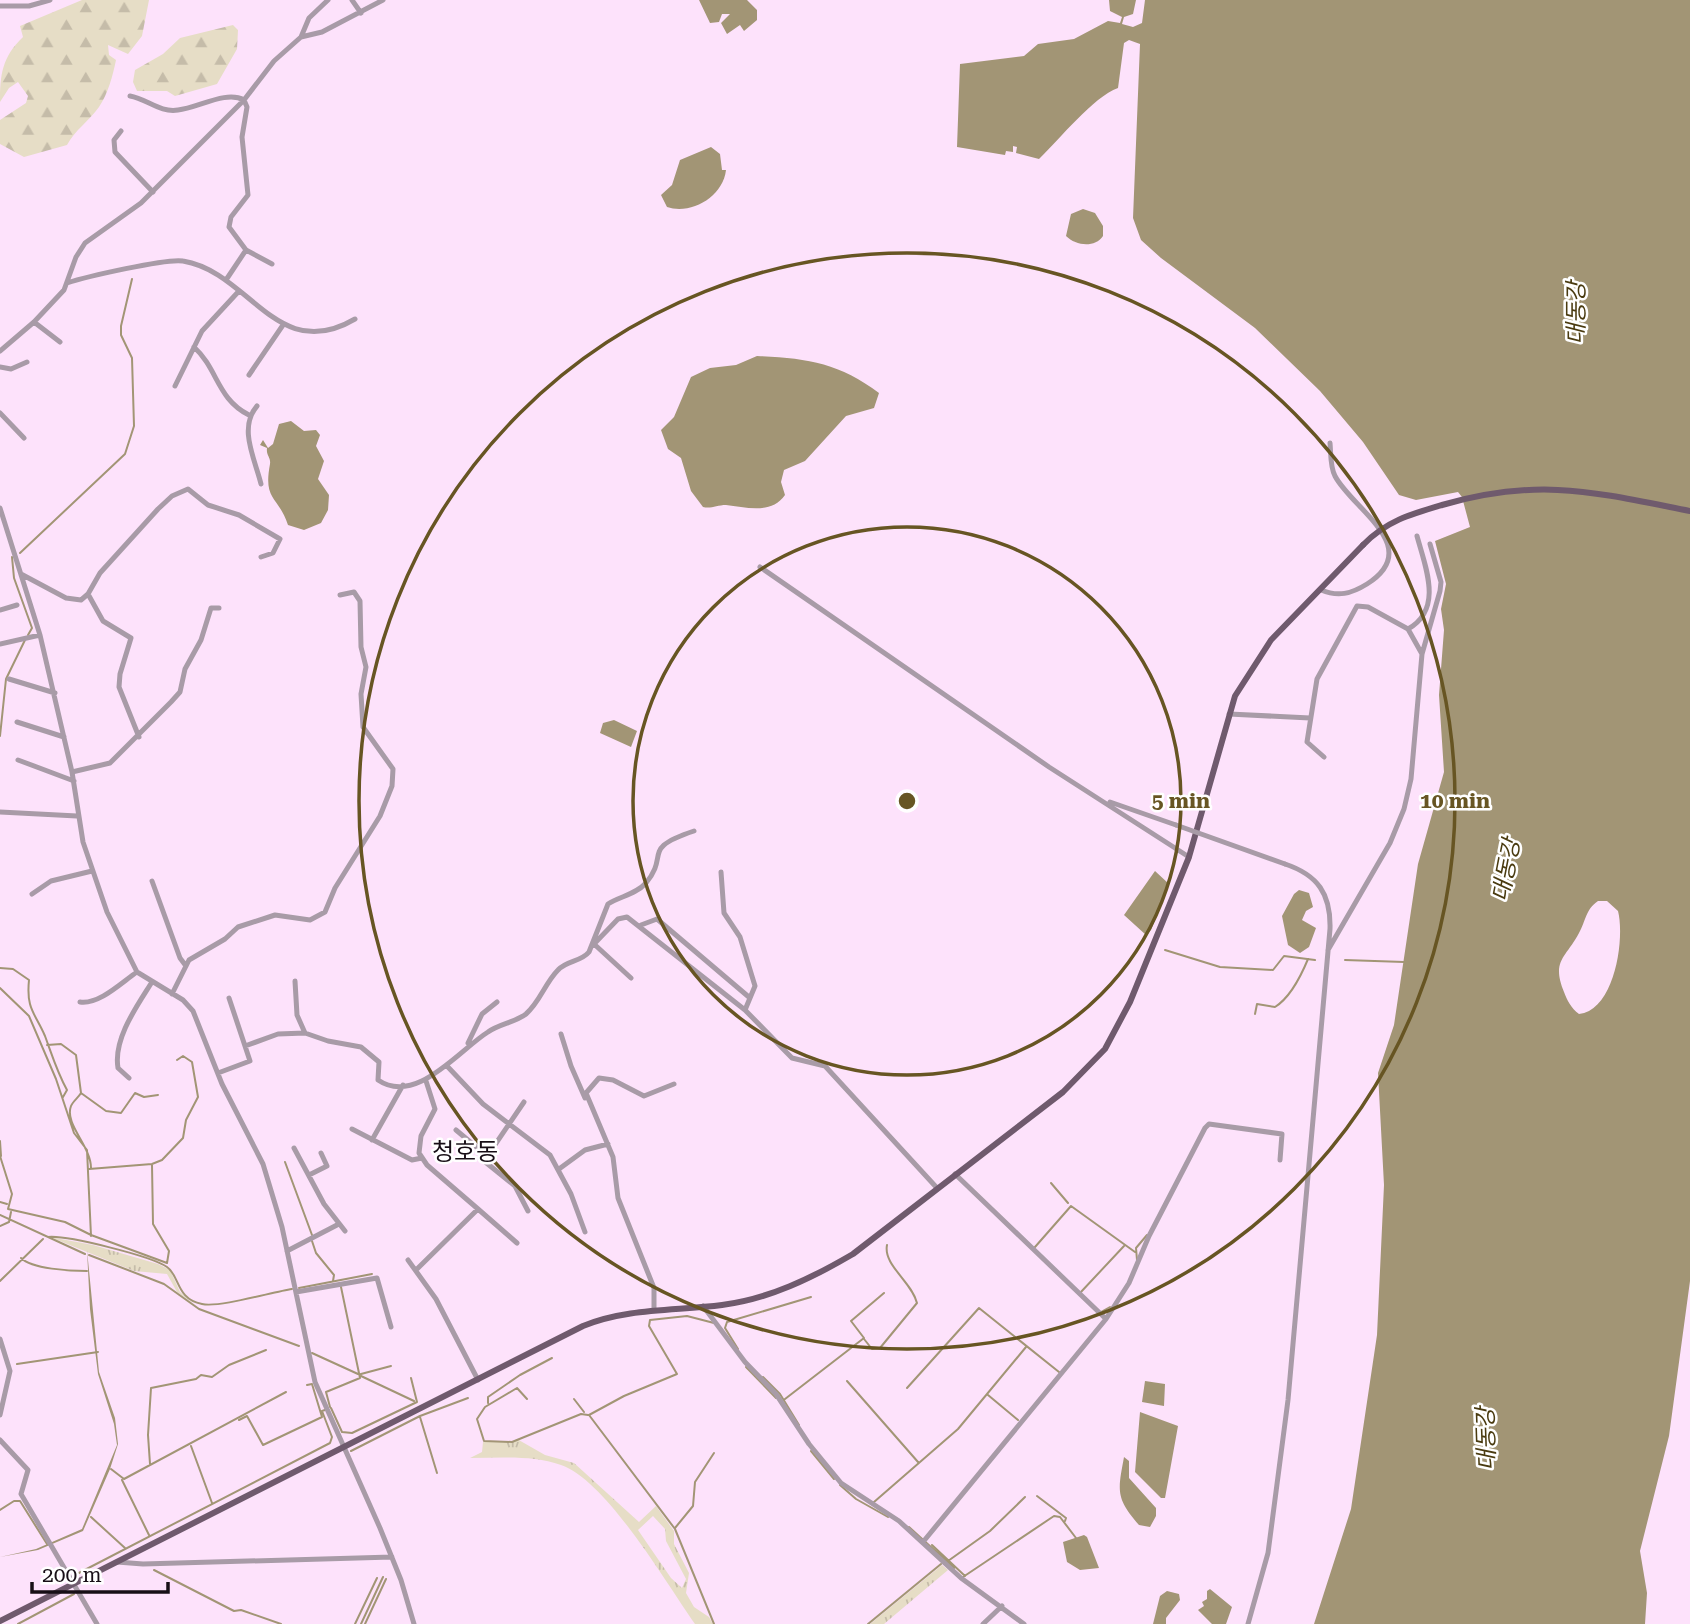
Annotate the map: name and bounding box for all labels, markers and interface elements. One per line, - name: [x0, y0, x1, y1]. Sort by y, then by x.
- water label: 대동강: [1563, 278, 1590, 345]
- centre of rings: [895, 789, 919, 813]
- text: 5 min: [1152, 789, 1210, 813]
- text: 10 min: [1420, 789, 1490, 813]
- water label: 대동강: [1487, 834, 1526, 904]
- district label: 청호동: [432, 1138, 498, 1166]
- water label: 대동강: [1472, 1404, 1501, 1471]
- scale bar: [32, 1550, 168, 1594]
- text: 200 m: [42, 1563, 102, 1587]

